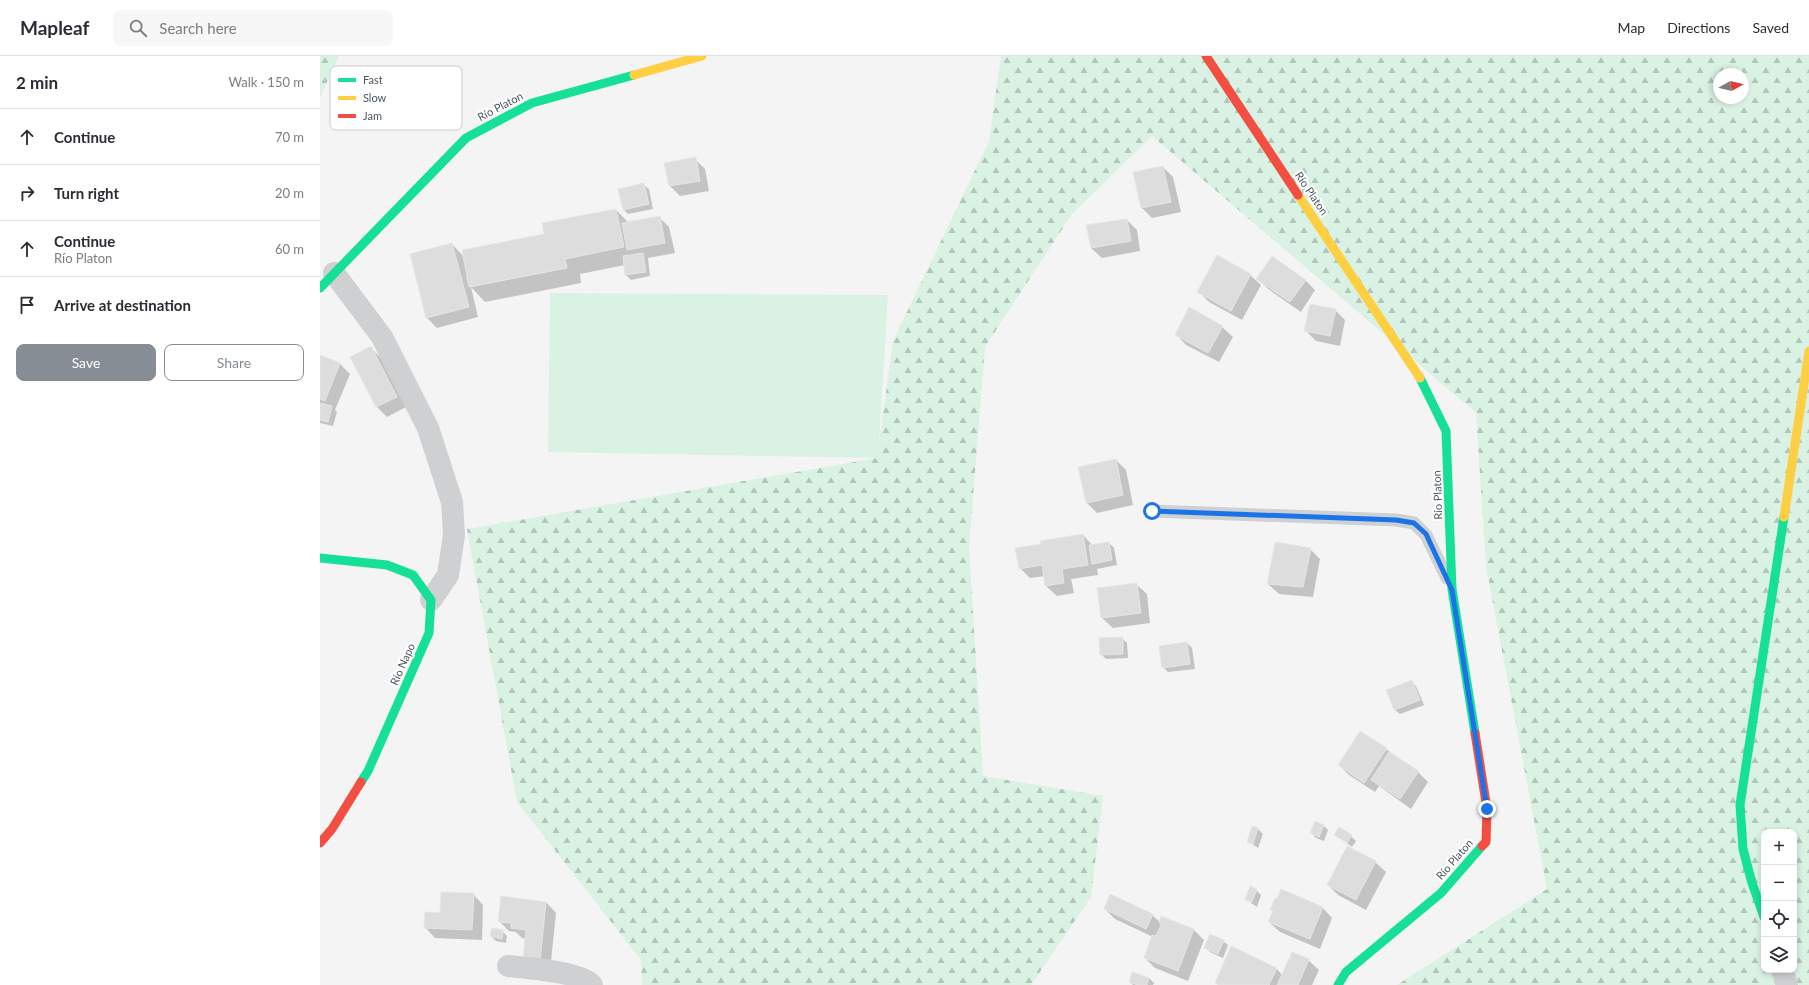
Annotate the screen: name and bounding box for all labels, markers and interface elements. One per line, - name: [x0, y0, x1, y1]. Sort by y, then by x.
- search box: [113, 10, 393, 46]
- text: Mapleaf: [20, 16, 89, 39]
- icon: search: [127, 17, 149, 39]
- text: Search here: [159, 19, 237, 37]
- text: Map: [1618, 19, 1645, 36]
- text: Directions: [1667, 19, 1730, 36]
- text: Saved: [1752, 19, 1789, 36]
- legend: [330, 66, 462, 130]
- north arrow: [1713, 68, 1749, 104]
- text: 2 min: [16, 72, 58, 93]
- text: Fast: [363, 73, 383, 86]
- text: Walk · 150 m: [228, 74, 304, 90]
- street label: Río Platon: [475, 89, 525, 123]
- text: Slow: [363, 91, 387, 104]
- text: Jam: [363, 109, 382, 122]
- icon: ahead: [16, 126, 38, 148]
- text: Continue: [54, 128, 115, 146]
- text: 70 m: [275, 129, 304, 145]
- street label: Río Platon: [1293, 169, 1331, 217]
- icon: right: [16, 182, 38, 204]
- text: Turn right: [54, 184, 119, 202]
- text: 20 m: [275, 185, 304, 201]
- text: Continue: [54, 232, 115, 250]
- icon: ahead: [16, 238, 38, 260]
- text: 60 m: [275, 241, 304, 257]
- text: Río Platon: [54, 250, 112, 266]
- icon: arrive: [16, 294, 38, 316]
- text: Arrive at destination: [54, 296, 191, 314]
- button: Save: [16, 344, 156, 381]
- button: Share: [164, 344, 304, 381]
- street label: Río Platon: [1430, 470, 1444, 520]
- route start: [1143, 502, 1161, 520]
- street label: Río Napo: [387, 641, 417, 687]
- route end: [1478, 800, 1496, 818]
- map controls: [1761, 829, 1797, 973]
- button: +: [1761, 829, 1797, 865]
- street label: Río Platon: [1433, 836, 1475, 882]
- button: −: [1761, 865, 1797, 901]
- button: locate: [1761, 901, 1797, 937]
- button: layers: [1761, 937, 1797, 973]

